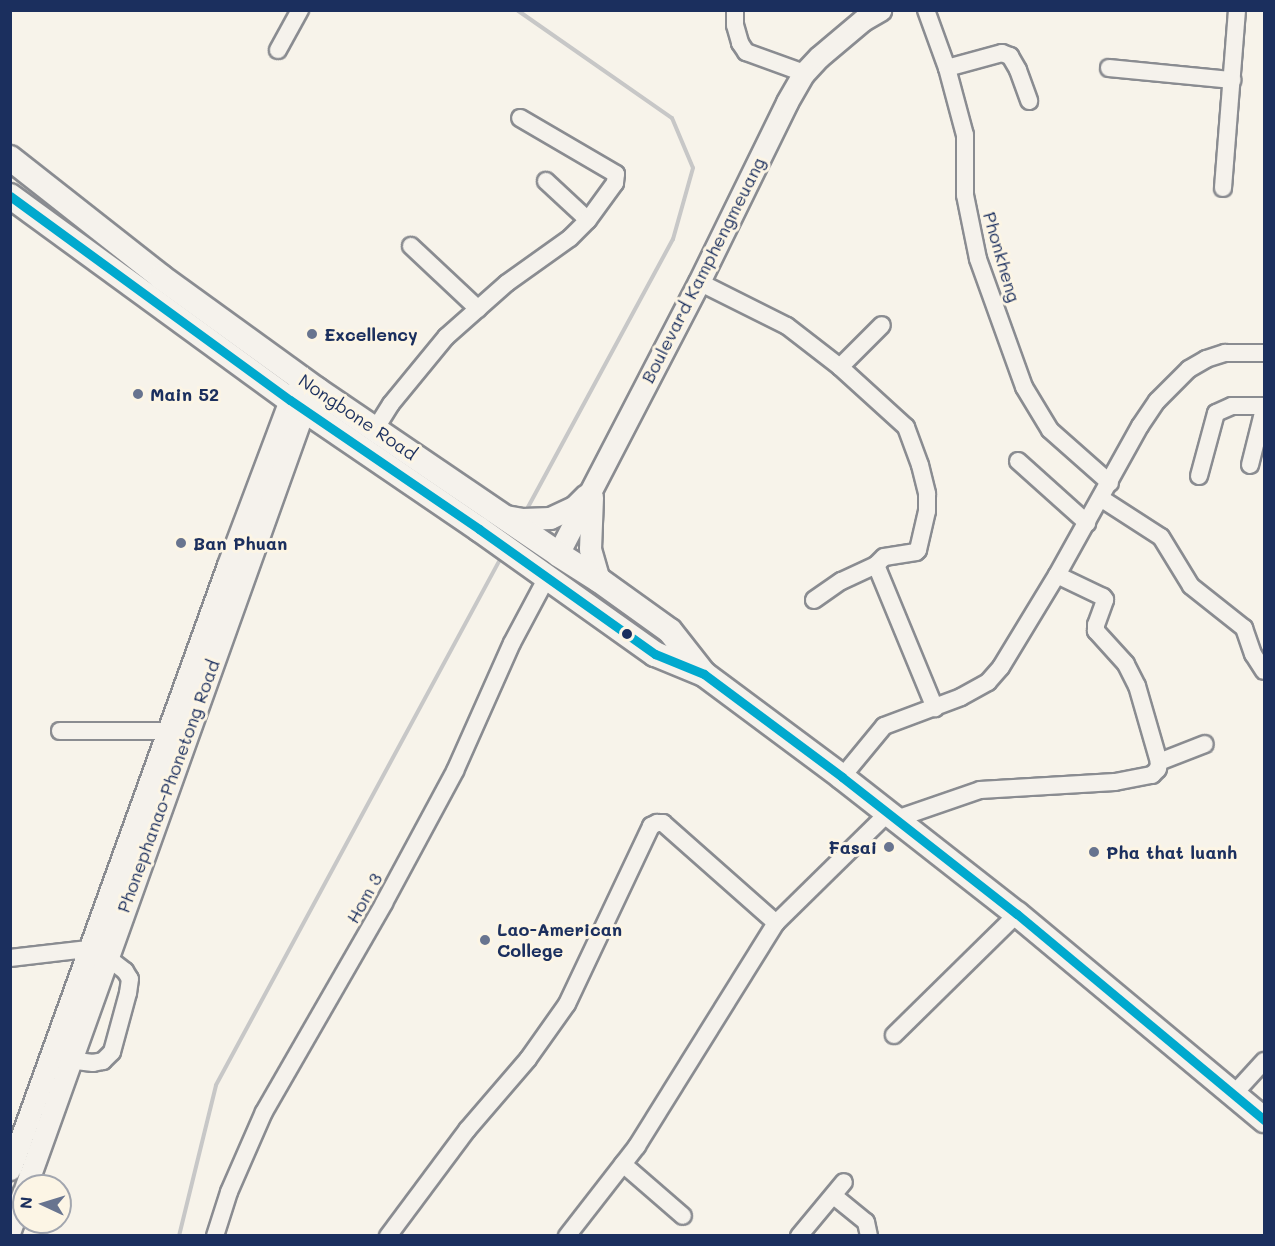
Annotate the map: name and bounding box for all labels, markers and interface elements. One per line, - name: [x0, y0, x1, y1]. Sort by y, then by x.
- street label: Boulevard Kamphengmeuang: [637, 153, 769, 387]
- street label: Phonkheng: [979, 209, 1025, 305]
- place label: Excellency: [324, 323, 418, 345]
- marker: Excellency: [305, 327, 319, 341]
- street label: Nongbone Road: [295, 369, 421, 465]
- place label: Main 52: [150, 383, 219, 405]
- marker: Main 52: [131, 387, 145, 401]
- place label: Ban Phuan: [193, 532, 287, 554]
- marker: Ban Phuan: [174, 536, 188, 550]
- unlabelled marker: [621, 628, 633, 640]
- street label: Phonephanao-Phonetong Road: [112, 657, 224, 915]
- place label: Fasai: [828, 836, 877, 858]
- marker: Fasai: [882, 840, 896, 854]
- place label: Pha that luanh: [1106, 841, 1237, 863]
- marker: Pha that luanh: [1087, 845, 1101, 859]
- street label: Hom 3: [341, 869, 387, 927]
- place label: Lao-American College: [497, 919, 622, 962]
- marker: Lao-American College: [478, 933, 492, 947]
- north arrow: [12, 1174, 72, 1234]
- text: N: [15, 1196, 36, 1210]

